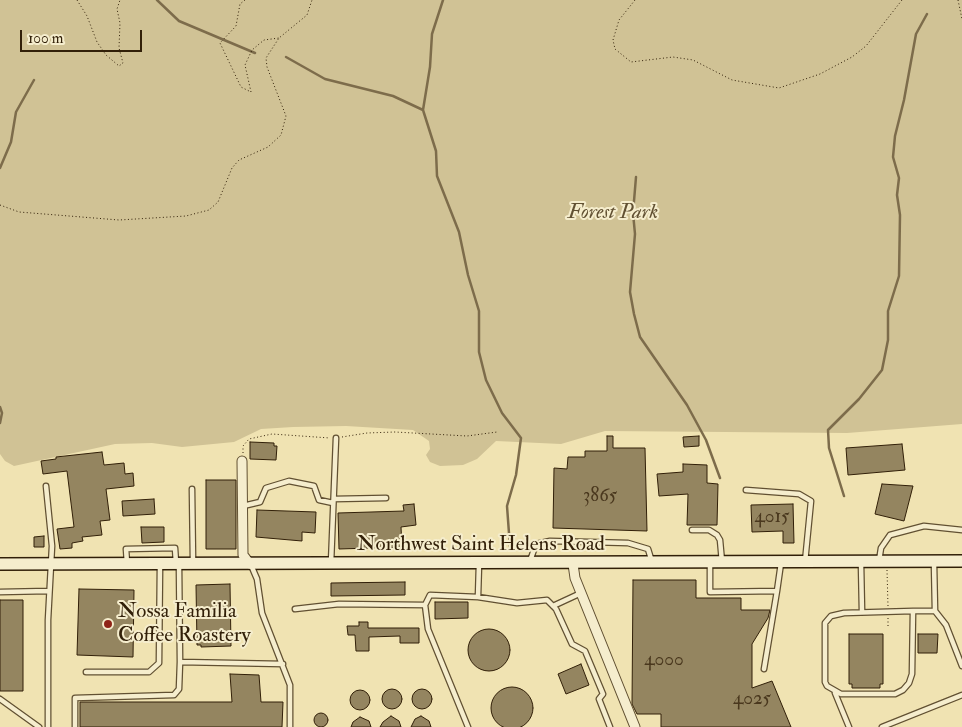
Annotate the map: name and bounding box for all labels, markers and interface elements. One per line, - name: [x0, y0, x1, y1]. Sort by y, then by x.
- scale bar: [22, 20, 145, 52]
- text: 100 m: [28, 29, 63, 48]
- park label: Forest Park: [568, 200, 658, 226]
- house number: 3865: [583, 486, 617, 508]
- house number: 4015: [755, 507, 789, 529]
- street label: Northwest Saint Helens Road: [357, 532, 605, 558]
- place label: Nossa Familia Coffee Roastery: [118, 599, 251, 649]
- marker: Nossa Familia Coffee Roastery: [102, 618, 114, 630]
- house number: 4000: [644, 650, 684, 672]
- house number: 4025: [733, 689, 771, 711]

